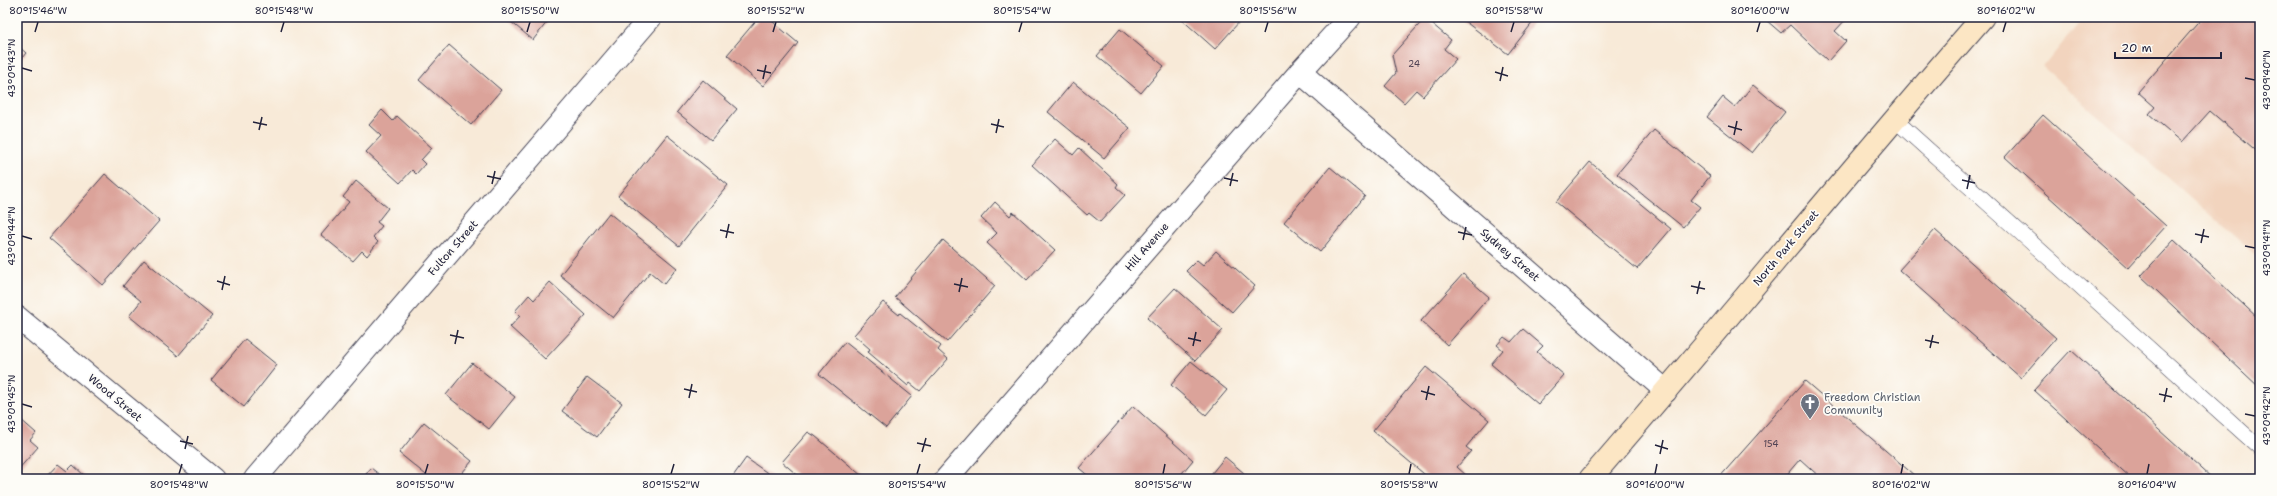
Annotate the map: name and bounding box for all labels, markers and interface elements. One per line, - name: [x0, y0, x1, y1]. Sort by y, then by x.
- text: 80°15'46"W: [9, 4, 67, 17]
- text: 80°15'48"W: [255, 4, 314, 17]
- text: 80°15'50"W: [501, 4, 560, 17]
- text: 80°15'52"W: [747, 4, 805, 17]
- text: 80°15'54"W: [993, 4, 1051, 17]
- text: 80°15'56"W: [1239, 4, 1297, 17]
- text: 80°15'58"W: [1485, 4, 1543, 17]
- text: 80°16'00"W: [1730, 4, 1790, 17]
- text: 80°16'02"W: [1977, 4, 2036, 17]
- scale bar: [2115, 34, 2221, 60]
- text: 43°09'43"N: [5, 39, 18, 97]
- text: 20 m: [2121, 40, 2152, 56]
- text: 43°09'40"N: [2260, 50, 2273, 110]
- house number: 24: [1408, 58, 1420, 70]
- text: 43°09'44"N: [5, 206, 18, 266]
- street label: North Park Street: [1750, 207, 1822, 289]
- street label: Fulton Street: [425, 217, 482, 279]
- street label: Hill Avenue: [1122, 219, 1172, 275]
- text: 43°09'41"N: [2260, 220, 2273, 276]
- street label: Sydney Street: [1477, 225, 1543, 285]
- street label: Wood Street: [85, 371, 145, 425]
- text: 43°09'45"N: [5, 375, 18, 433]
- text: 43°09'42"N: [2260, 386, 2273, 446]
- place label: Freedom Christian Community: [1824, 390, 1921, 418]
- church icon: Freedom Christian Community: [1799, 392, 1821, 420]
- house number: 154: [1763, 438, 1779, 450]
- text: 80°15'48"W: [150, 478, 209, 491]
- text: 80°15'50"W: [396, 478, 455, 491]
- text: 80°15'52"W: [642, 478, 700, 491]
- text: 80°15'54"W: [888, 478, 946, 491]
- text: 80°15'56"W: [1134, 478, 1192, 491]
- text: 80°15'58"W: [1380, 478, 1438, 491]
- text: 80°16'00"W: [1625, 478, 1685, 491]
- text: 80°16'02"W: [1872, 478, 1931, 491]
- text: 80°16'04"W: [2118, 478, 2177, 491]

